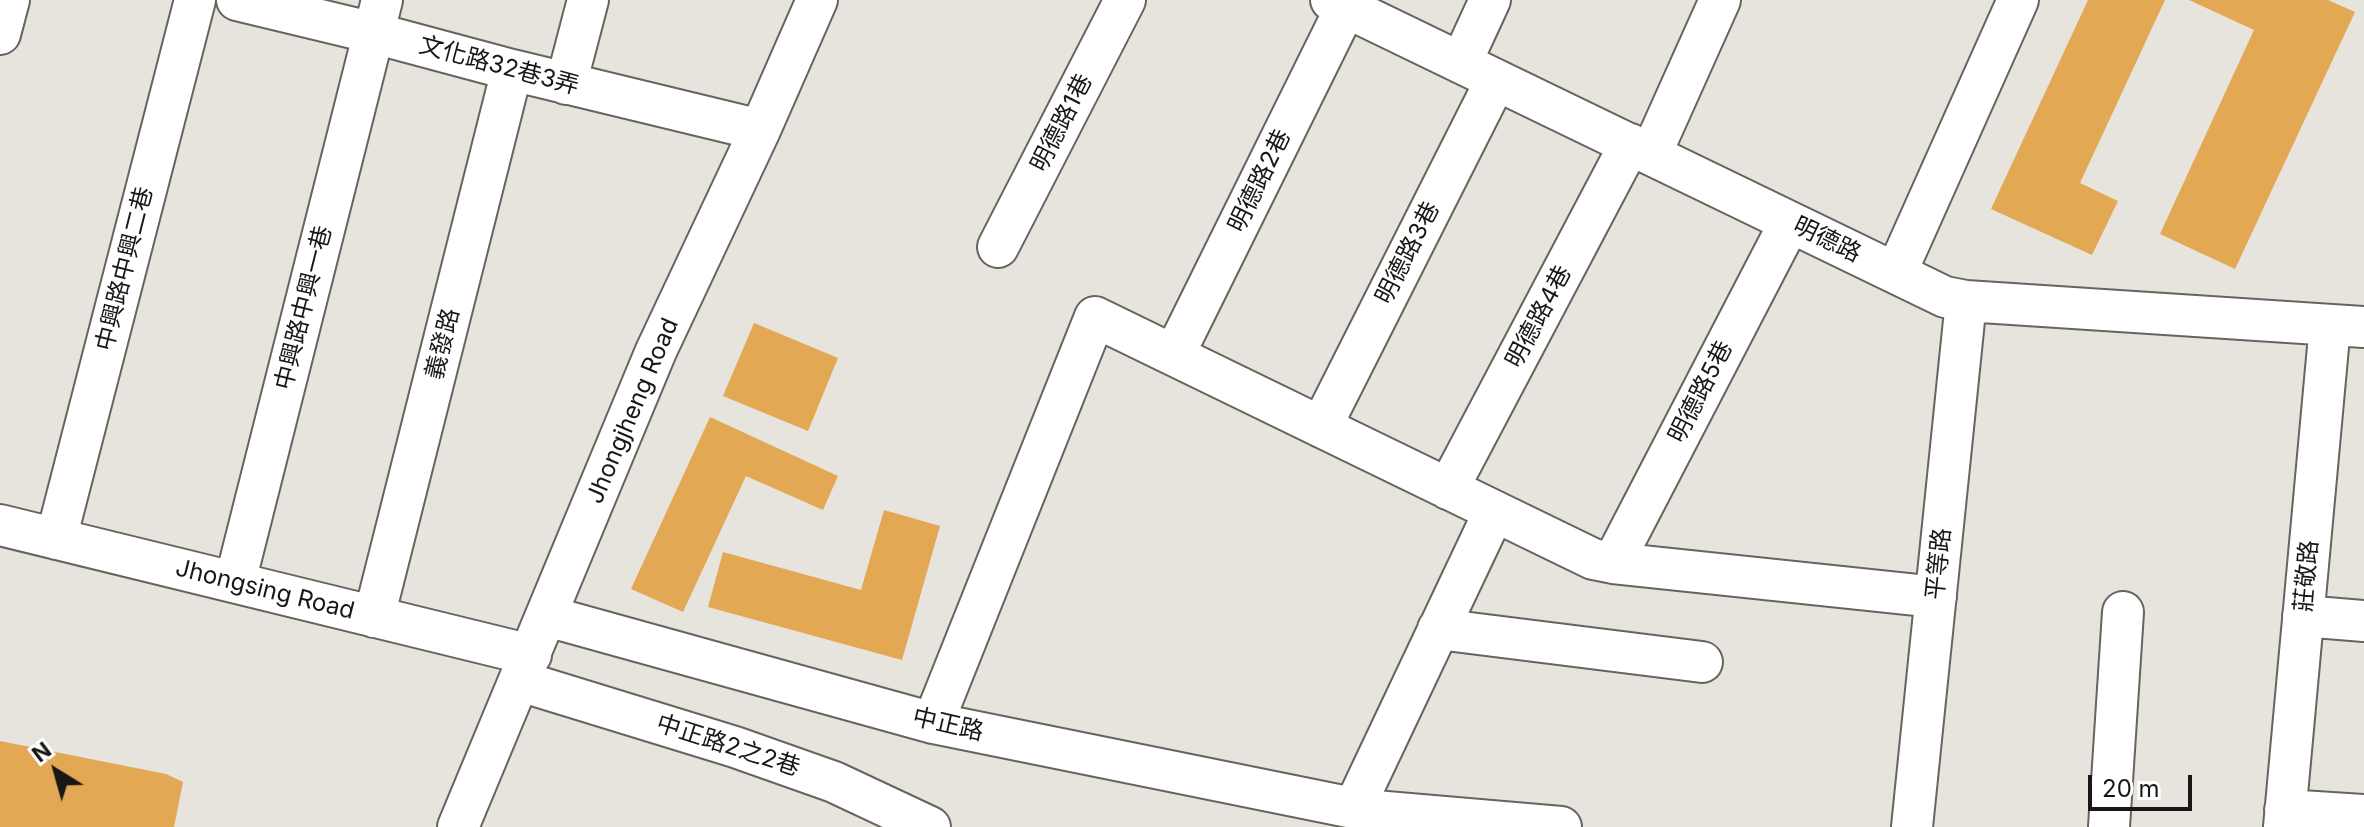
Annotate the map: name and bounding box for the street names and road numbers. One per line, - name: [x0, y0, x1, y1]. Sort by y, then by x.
- street label: 文化路32巷3弄: [416, 31, 582, 101]
- street label: 明德路1巷: [1025, 69, 1099, 177]
- street label: 明德路2巷: [1223, 125, 1297, 237]
- street label: 中興路中興二巷: [91, 184, 159, 354]
- street label: 明德路3巷: [1370, 197, 1446, 309]
- street label: 明德路: [1788, 211, 1866, 269]
- street label: 中興路中興一巷: [270, 223, 338, 393]
- street label: 明德路4巷: [1500, 261, 1578, 373]
- street label: 義發路: [420, 306, 466, 382]
- street label: Jhongjheng Road: [581, 314, 685, 508]
- street label: 明德路5巷: [1663, 336, 1739, 448]
- street label: 平等路: [1921, 527, 1957, 601]
- street label: 莊敬路: [2290, 539, 2324, 613]
- street label: Jhongsing Road: [173, 554, 357, 626]
- street label: 中正路: [910, 703, 986, 747]
- street label: 中正路2之2巷: [653, 709, 803, 783]

